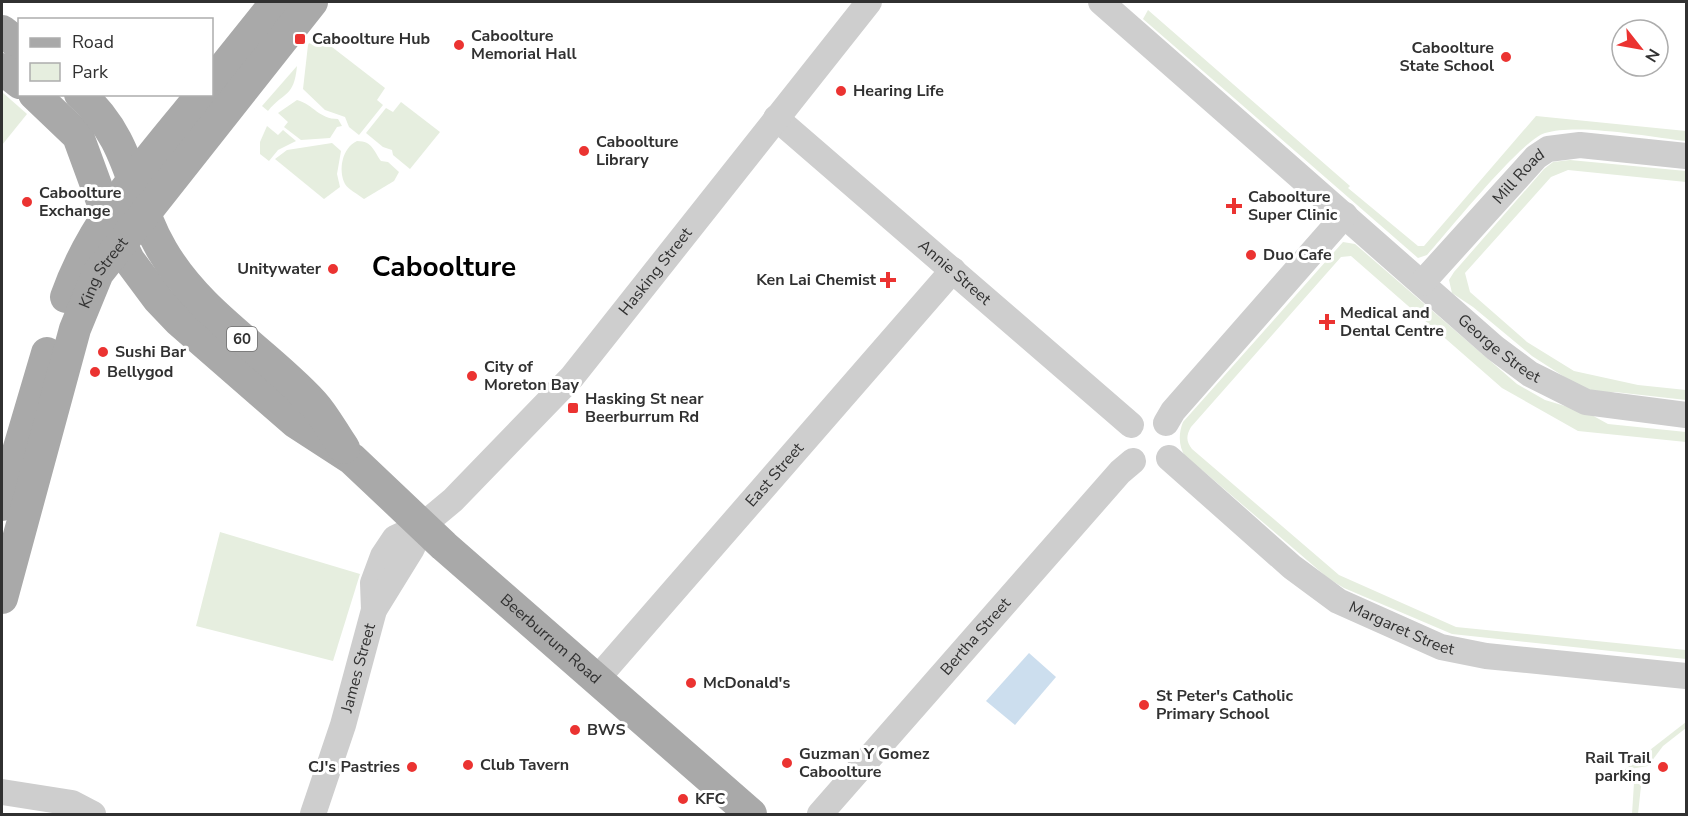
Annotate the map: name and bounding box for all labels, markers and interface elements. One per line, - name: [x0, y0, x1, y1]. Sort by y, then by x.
- legend: [18, 18, 213, 96]
- north arrow: [1610, 18, 1670, 78]
- place label: Caboolture Memorial Hall: [471, 25, 577, 65]
- place label: Caboolture Hub: [312, 28, 430, 50]
- text: Road: [72, 30, 114, 54]
- marker: Caboolture Hub: [293, 32, 307, 46]
- place label: Caboolture State School: [1399, 37, 1494, 77]
- marker: Caboolture Memorial Hall: [452, 38, 466, 52]
- text: N: [1639, 44, 1665, 66]
- marker: Caboolture State School: [1499, 50, 1513, 64]
- text: Park: [72, 60, 109, 84]
- place label: Hearing Life: [853, 80, 944, 102]
- marker: Hearing Life: [834, 84, 848, 98]
- place label: Caboolture Library: [596, 131, 679, 171]
- street label: Mill Road: [1488, 143, 1549, 209]
- marker: Caboolture Library: [577, 144, 591, 158]
- place label: Caboolture Exchange: [39, 182, 122, 222]
- place label: Caboolture Super Clinic: [1248, 186, 1338, 226]
- marker: Caboolture Exchange: [20, 195, 34, 209]
- marker: Caboolture Super Clinic: [1225, 197, 1243, 215]
- street label: Hasking Street: [614, 223, 697, 320]
- street label: King Street: [74, 232, 133, 312]
- street label: Annie Street: [913, 235, 996, 310]
- place label: Duo Cafe: [1263, 244, 1332, 266]
- district label: Caboolture: [372, 248, 516, 286]
- marker: Duo Cafe: [1244, 248, 1258, 262]
- place label: Unitywater: [237, 258, 322, 280]
- marker: Unitywater: [326, 262, 340, 276]
- place label: Ken Lai Chemist: [756, 269, 877, 291]
- marker: Ken Lai Chemist: [881, 273, 895, 287]
- place label: Medical and Dental Centre: [1340, 302, 1444, 342]
- street label: George Street: [1453, 309, 1544, 389]
- marker: Medical and Dental Centre: [1318, 313, 1336, 331]
- road number: 60: [227, 327, 257, 351]
- place label: Sushi Bar: [115, 341, 187, 363]
- marker: Sushi Bar: [96, 345, 110, 359]
- place label: City of Moreton Bay: [484, 356, 580, 396]
- place label: Bellygod: [107, 361, 173, 383]
- marker: Bellygod: [88, 365, 102, 379]
- marker: City of Moreton Bay: [465, 369, 479, 383]
- place label: Hasking St near Beerburrum Rd: [585, 388, 704, 428]
- marker: Hasking St near Beerburrum Rd: [566, 401, 580, 415]
- street label: East Street: [740, 438, 809, 512]
- street label: Beerburrum Road: [495, 589, 606, 689]
- street label: Bertha Street: [936, 593, 1016, 680]
- street label: Margaret Street: [1345, 596, 1457, 660]
- street label: James Street: [336, 621, 381, 716]
- place label: McDonald's: [703, 672, 790, 694]
- marker: McDonald's: [684, 676, 698, 690]
- place label: St Peter's Catholic Primary School: [1156, 685, 1293, 725]
- marker: St Peter's Catholic Primary School: [1137, 698, 1151, 712]
- place label: BWS: [587, 719, 626, 741]
- marker: BWS: [568, 723, 582, 737]
- place label: Guzman Y Gomez Caboolture: [799, 743, 930, 783]
- place label: Rail Trail parking: [1585, 747, 1651, 787]
- place label: Club Tavern: [480, 754, 569, 776]
- place label: CJ's Pastries: [308, 756, 400, 778]
- marker: Guzman Y Gomez Caboolture: [780, 756, 794, 770]
- marker: Club Tavern: [461, 758, 475, 772]
- marker: CJ's Pastries: [405, 760, 419, 774]
- marker: Rail Trail parking: [1656, 760, 1670, 774]
- place label: KFC: [695, 788, 725, 810]
- marker: KFC: [676, 792, 690, 806]

